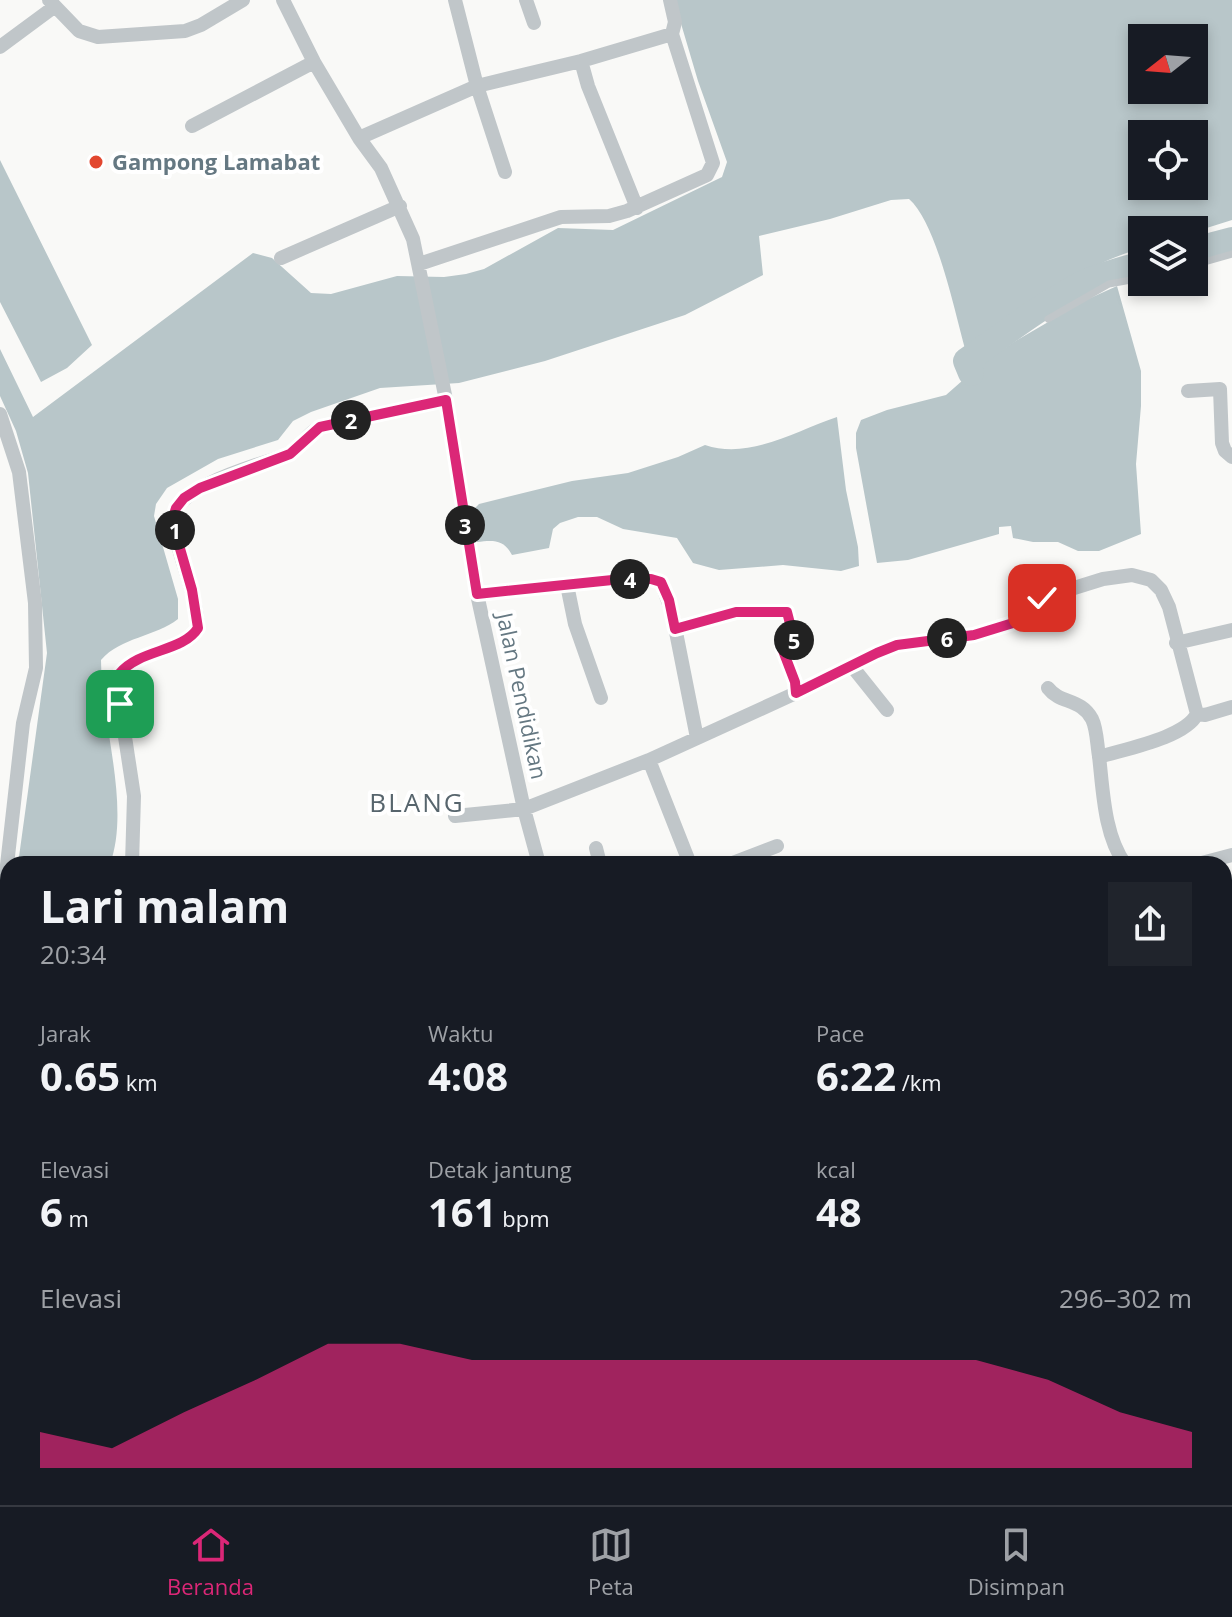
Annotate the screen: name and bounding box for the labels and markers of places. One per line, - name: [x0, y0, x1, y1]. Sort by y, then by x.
- place label: Gampong Lamabat: [112, 146, 320, 176]
- marker: Gampong Lamabat: [87, 153, 105, 171]
- pin: 2: [331, 400, 371, 440]
- pin: 3: [445, 505, 485, 545]
- pin: 1: [155, 510, 195, 550]
- pin: 4: [610, 559, 650, 599]
- pin: [1008, 564, 1076, 632]
- pin: 6: [927, 618, 967, 658]
- pin: 5: [774, 620, 814, 660]
- pin: [86, 670, 154, 738]

